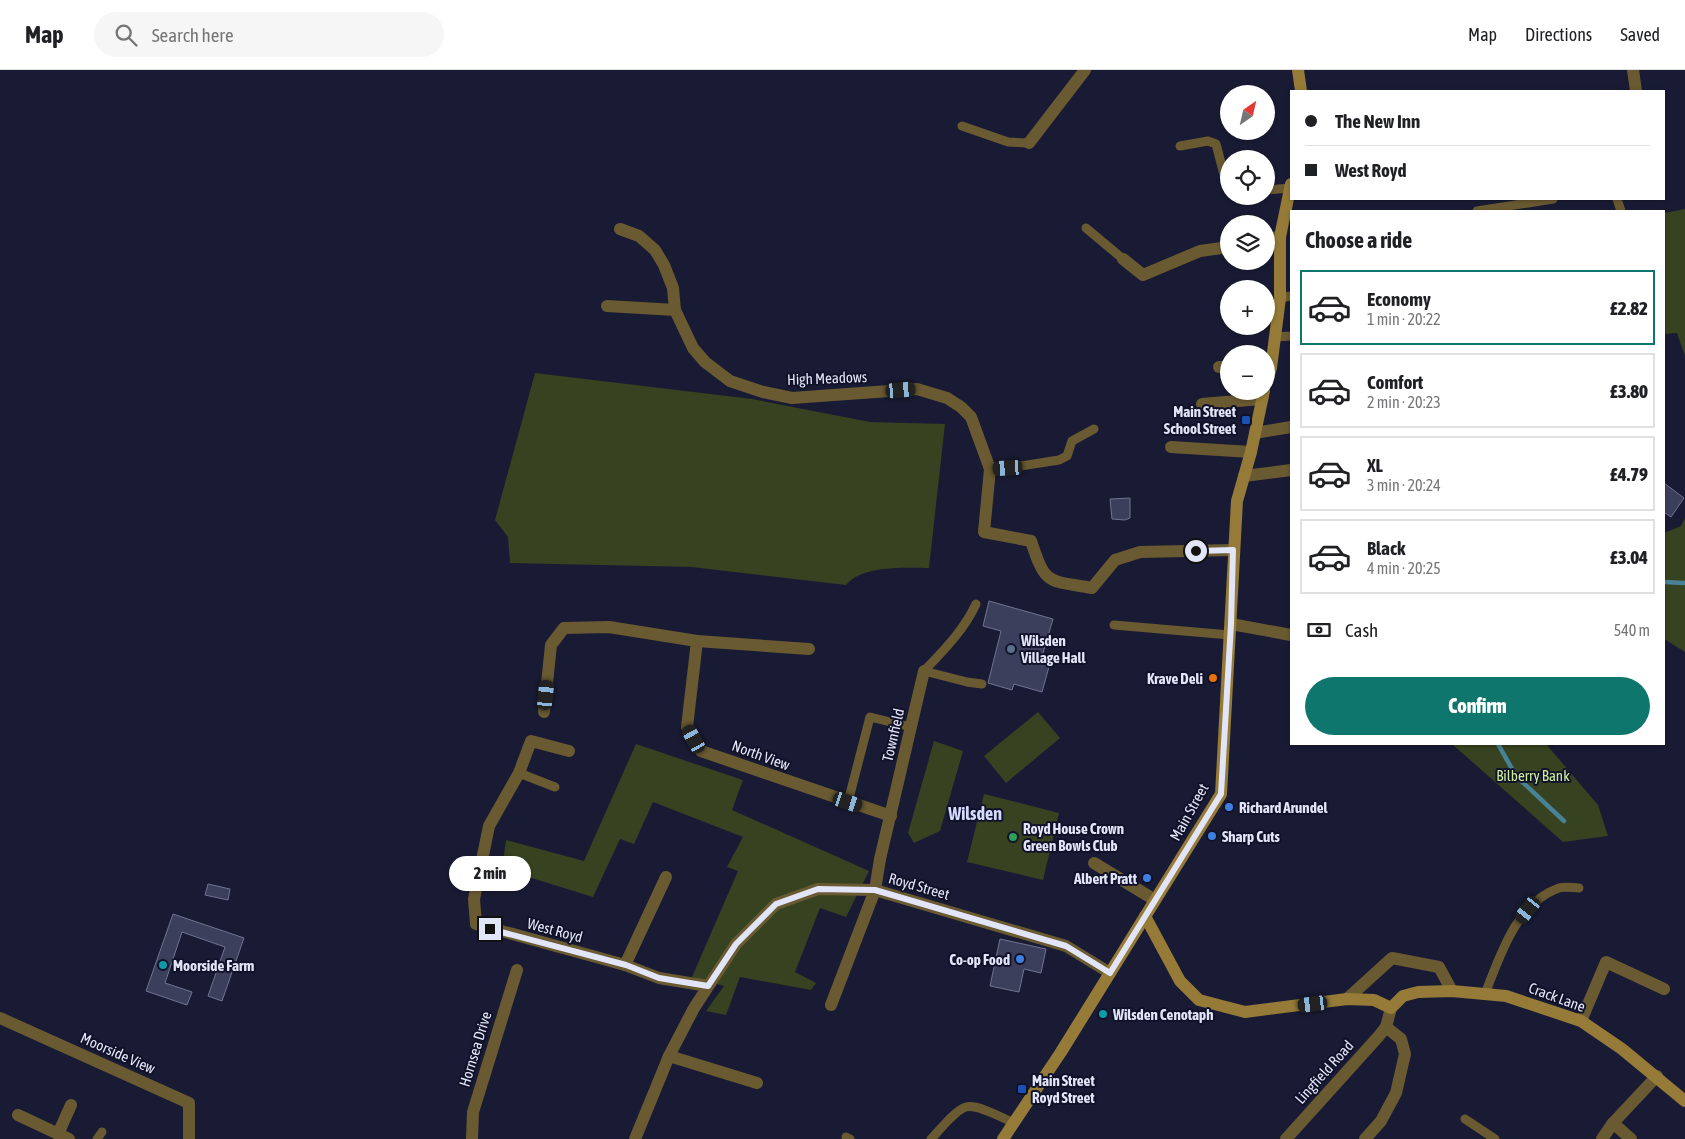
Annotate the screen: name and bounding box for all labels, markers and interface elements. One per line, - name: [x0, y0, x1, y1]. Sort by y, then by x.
- search box: [94, 12, 444, 57]
- text: Map: [25, 21, 64, 48]
- icon: search: [112, 21, 140, 49]
- text: Search here: [152, 24, 234, 46]
- text: Map: [1468, 24, 1497, 45]
- text: Directions: [1525, 24, 1592, 45]
- text: Saved: [1620, 24, 1660, 45]
- north arrow: [1220, 85, 1275, 140]
- map controls: [1220, 85, 1275, 400]
- text: The New Inn: [1335, 110, 1420, 132]
- button: locate: [1220, 150, 1275, 205]
- text: West Royd: [1335, 159, 1407, 181]
- button: layers: [1220, 215, 1275, 270]
- text: Choose a ride: [1305, 227, 1412, 253]
- button: +: [1220, 280, 1275, 335]
- icon: car: [1307, 285, 1352, 330]
- text: Economy: [1367, 288, 1431, 310]
- text: £2.82: [1610, 297, 1648, 319]
- text: 1 min · 20:22: [1367, 310, 1441, 328]
- button: −: [1220, 345, 1275, 400]
- street label: High Meadows: [787, 368, 867, 388]
- icon: car: [1307, 368, 1352, 413]
- text: Comfort: [1367, 371, 1423, 393]
- text: £3.80: [1610, 380, 1648, 402]
- car: [885, 381, 916, 399]
- text: 2 min · 20:23: [1367, 393, 1441, 411]
- place label: Main Street School Street: [1164, 403, 1237, 437]
- marker: Main Street School Street: [1240, 414, 1252, 426]
- icon: car: [1307, 451, 1352, 496]
- text: XL: [1367, 454, 1383, 476]
- car: [992, 460, 1023, 476]
- text: £4.79: [1610, 463, 1648, 485]
- text: 3 min · 20:24: [1367, 476, 1441, 494]
- icon: car: [1307, 534, 1352, 579]
- text: Black: [1367, 537, 1405, 559]
- route start: [1185, 540, 1207, 562]
- text: £3.04: [1610, 546, 1648, 568]
- text: 4 min · 20:25: [1367, 559, 1441, 577]
- icon: cash: [1305, 616, 1333, 644]
- text: Cash: [1345, 619, 1378, 641]
- text: 540 m: [1614, 621, 1650, 639]
- place label: Wilsden Village Hall: [1020, 632, 1086, 666]
- marker: Wilsden Village Hall: [1005, 643, 1017, 655]
- place label: Krave Deli: [1147, 670, 1203, 687]
- marker: Krave Deli: [1207, 672, 1219, 684]
- button: Confirm: [1305, 677, 1650, 735]
- car: [536, 679, 555, 711]
- street label: Townfield: [879, 707, 907, 763]
- car: [680, 722, 707, 756]
- street label: North View: [730, 737, 792, 773]
- park label: Bilberry Bank: [1496, 767, 1570, 784]
- street label: Main Street: [1166, 780, 1212, 844]
- car: [831, 790, 864, 814]
- place label: Richard Arundel: [1239, 799, 1329, 816]
- marker: Richard Arundel: [1223, 801, 1235, 813]
- district label: Wilsden: [947, 803, 1002, 824]
- place label: Royd House Crown Green Bowls Club: [1023, 820, 1124, 854]
- place label: Sharp Cuts: [1222, 828, 1280, 845]
- marker: Sharp Cuts: [1206, 830, 1218, 842]
- marker: Royd House Crown Green Bowls Club: [1007, 831, 1019, 843]
- callout: 2 min: [449, 856, 531, 892]
- text: 2 min: [474, 864, 506, 882]
- street label: Royd Street: [887, 869, 951, 903]
- place label: Albert Pratt: [1073, 870, 1138, 887]
- marker: Albert Pratt: [1141, 872, 1153, 884]
- car: [1512, 894, 1543, 926]
- street label: West Royd: [526, 914, 584, 946]
- route end: [479, 918, 501, 940]
- place label: Co-op Food: [949, 951, 1010, 968]
- marker: Co-op Food: [1014, 953, 1026, 965]
- place label: Moorside Farm: [173, 957, 254, 974]
- marker: Moorside Farm: [157, 959, 169, 971]
- street label: Crack Lane: [1526, 979, 1588, 1015]
- car: [1297, 995, 1328, 1013]
- place label: Wilsden Cenotaph: [1112, 1006, 1213, 1023]
- marker: Wilsden Cenotaph: [1097, 1008, 1109, 1020]
- street label: Hornsea Drive: [456, 1009, 495, 1089]
- street label: Moorside View: [78, 1029, 158, 1077]
- street label: Lingfield Road: [1291, 1037, 1357, 1107]
- place label: Main Street Royd Street: [1032, 1072, 1095, 1106]
- marker: Main Street Royd Street: [1016, 1083, 1028, 1095]

